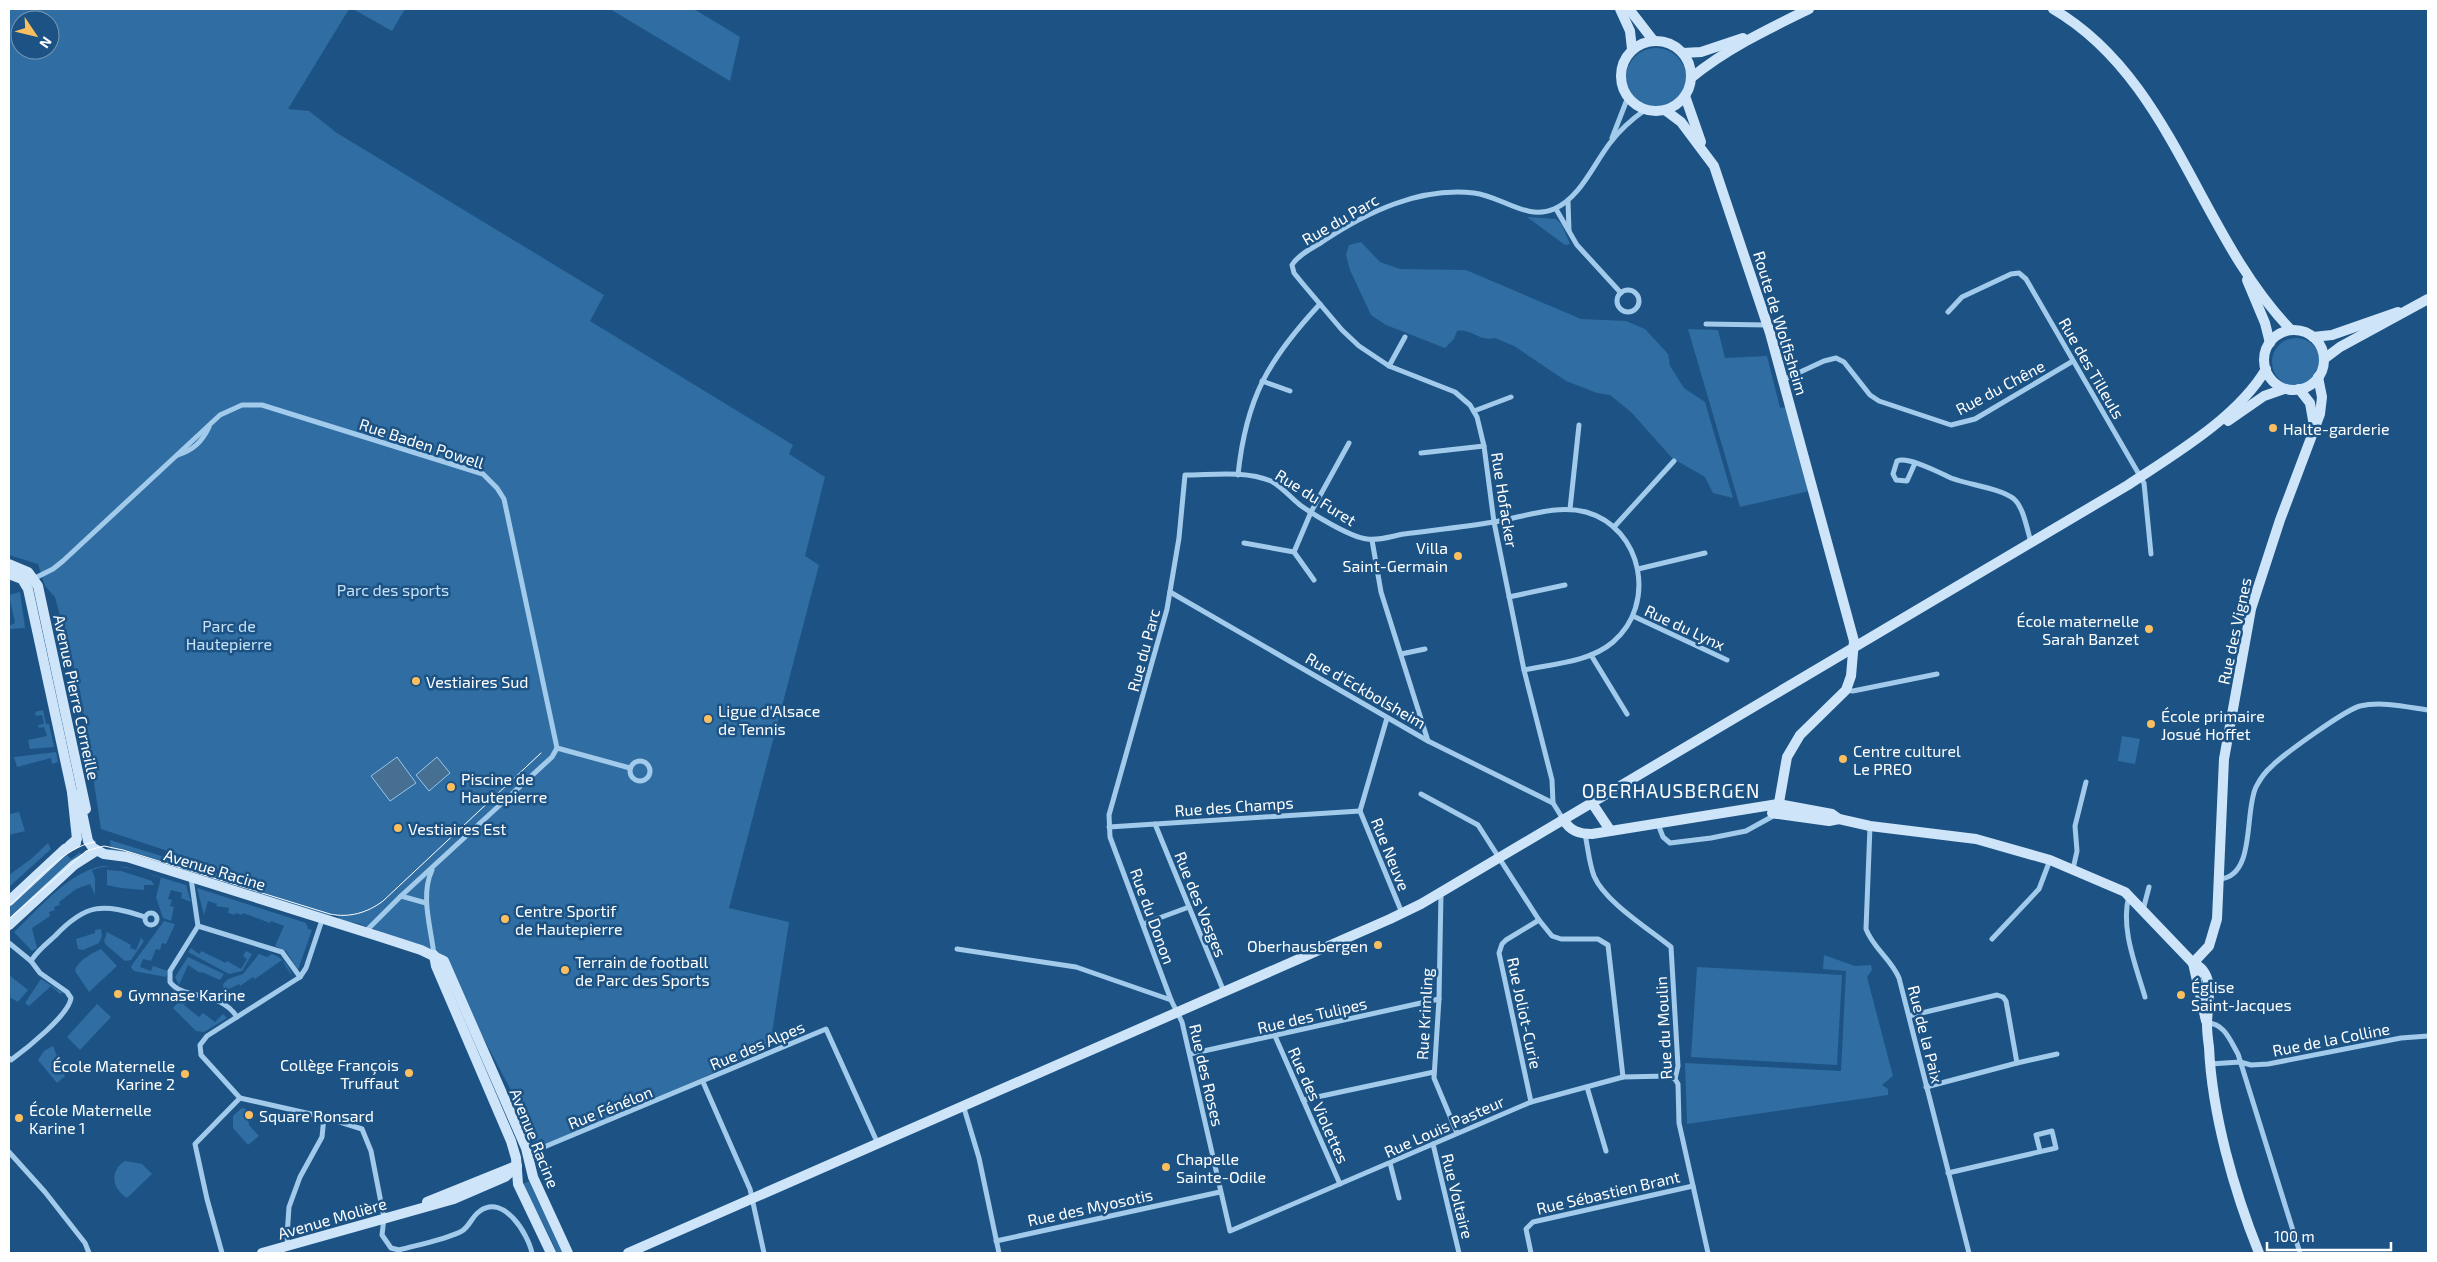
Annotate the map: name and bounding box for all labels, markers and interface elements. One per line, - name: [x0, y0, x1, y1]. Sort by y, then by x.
- north arrow: [10, 10, 60, 60]
- text: N: [36, 34, 56, 52]
- street label: Rue du Parc: [1298, 189, 1382, 249]
- street label: Route de Wolfisheim: [1750, 249, 1812, 397]
- street label: Rue des Tilleuls: [2055, 314, 2129, 422]
- street label: Rue du Chêne: [1952, 356, 2048, 418]
- street label: Rue Baden Powell: [357, 414, 487, 472]
- place label: Halte-garderie: [2283, 419, 2390, 438]
- marker: Halte-garderie: [2267, 422, 2279, 434]
- street label: Rue Hofacker: [1488, 451, 1522, 550]
- street label: Rue du Furet: [1272, 465, 1360, 529]
- place label: Villa Saint-Germain: [1343, 538, 1448, 575]
- marker: Villa Saint-Germain: [1452, 550, 1464, 562]
- street label: Rue des Vignes: [2213, 576, 2255, 686]
- park label: Parc des sports: [337, 580, 449, 599]
- street label: Rue du Lynx: [1642, 600, 1729, 654]
- street label: Rue du Parc: [1123, 606, 1163, 694]
- place label: École maternelle Sarah Banzet: [2016, 611, 2139, 648]
- street label: Avenue Pierre Corneille: [50, 613, 104, 781]
- park label: Parc de Hautepierre: [186, 616, 272, 653]
- marker: École maternelle Sarah Banzet: [2143, 623, 2155, 635]
- street label: Rue d'Eckbolsheim: [1303, 648, 1429, 732]
- place label: Vestiaires Sud: [426, 672, 528, 691]
- marker: Vestiaires Sud: [410, 675, 422, 687]
- place label: Ligue d'Alsace de Tennis: [718, 701, 820, 738]
- place label: École primaire Josué Hoffet: [2161, 706, 2265, 743]
- marker: Ligue d'Alsace de Tennis: [702, 713, 714, 725]
- marker: École primaire Josué Hoffet: [2145, 718, 2157, 730]
- place label: Centre culturel Le PREO: [1853, 741, 1961, 778]
- marker: Centre culturel Le PREO: [1837, 753, 1849, 765]
- place label: Piscine de Hautepierre: [461, 769, 547, 806]
- district label: OBERHAUSBERGEN: [1582, 779, 1760, 802]
- marker: Piscine de Hautepierre: [445, 781, 457, 793]
- street label: Rue des Champs: [1174, 792, 1294, 820]
- street label: Rue Neuve: [1368, 815, 1414, 893]
- place label: Vestiaires Est: [408, 819, 506, 838]
- marker: Vestiaires Est: [392, 822, 404, 834]
- street label: Avenue Racine: [162, 844, 268, 894]
- street label: Rue des Vosges: [1171, 848, 1231, 960]
- street label: Rue du Donon: [1127, 866, 1179, 966]
- place label: Centre Sportif de Hautepierre: [515, 901, 623, 938]
- marker: Centre Sportif de Hautepierre: [499, 913, 511, 925]
- place label: Oberhausbergen: [1247, 936, 1368, 955]
- marker: Oberhausbergen: [1372, 939, 1384, 951]
- place label: Terrain de football de Parc des Sports: [575, 952, 710, 989]
- street label: Rue Joliot-Curie: [1504, 955, 1546, 1071]
- marker: Terrain de football de Parc des Sports: [559, 964, 571, 976]
- street label: Rue Krimling: [1412, 968, 1436, 1060]
- street label: Rue du Moulin: [1651, 976, 1675, 1080]
- place label: Église Saint-Jacques: [2191, 977, 2292, 1014]
- street label: Rue de la Paix: [1905, 983, 1947, 1085]
- place label: Gymnase Karine: [128, 985, 245, 1004]
- marker: Gymnase Karine: [112, 988, 124, 1000]
- marker: Église Saint-Jacques: [2175, 989, 2187, 1001]
- street label: Rue des Tulipes: [1255, 993, 1369, 1037]
- street label: Rue des Alpes: [707, 1017, 807, 1073]
- street label: Rue de la Colline: [2271, 1018, 2391, 1060]
- street label: Rue des Roses: [1186, 1022, 1228, 1128]
- street label: Rue des Violettes: [1285, 1044, 1353, 1166]
- place label: Collège François Truffaut: [280, 1055, 399, 1092]
- place label: École Maternelle Karine 2: [52, 1056, 175, 1093]
- marker: Collège François Truffaut: [403, 1067, 415, 1079]
- marker: École Maternelle Karine 2: [179, 1068, 191, 1080]
- street label: Rue Fénélon: [565, 1081, 655, 1133]
- street label: Avenue Racine: [506, 1086, 564, 1190]
- street label: Rue Louis Pasteur: [1381, 1091, 1508, 1161]
- place label: École Maternelle Karine 1: [29, 1100, 152, 1137]
- place label: Square Ronsard: [259, 1106, 374, 1125]
- marker: Square Ronsard: [243, 1109, 255, 1121]
- marker: École Maternelle Karine 1: [13, 1112, 25, 1124]
- place label: Chapelle Sainte-Odile: [1176, 1149, 1266, 1186]
- street label: Rue Voltaire: [1438, 1151, 1478, 1241]
- marker: Chapelle Sainte-Odile: [1160, 1161, 1172, 1173]
- street label: Rue Sébastien Brant: [1534, 1166, 1682, 1218]
- street label: Rue des Myosotis: [1026, 1184, 1154, 1230]
- street label: Avenue Molière: [275, 1193, 389, 1243]
- scale bar: [2267, 1220, 2391, 1252]
- text: 100 m: [2274, 1227, 2315, 1245]

